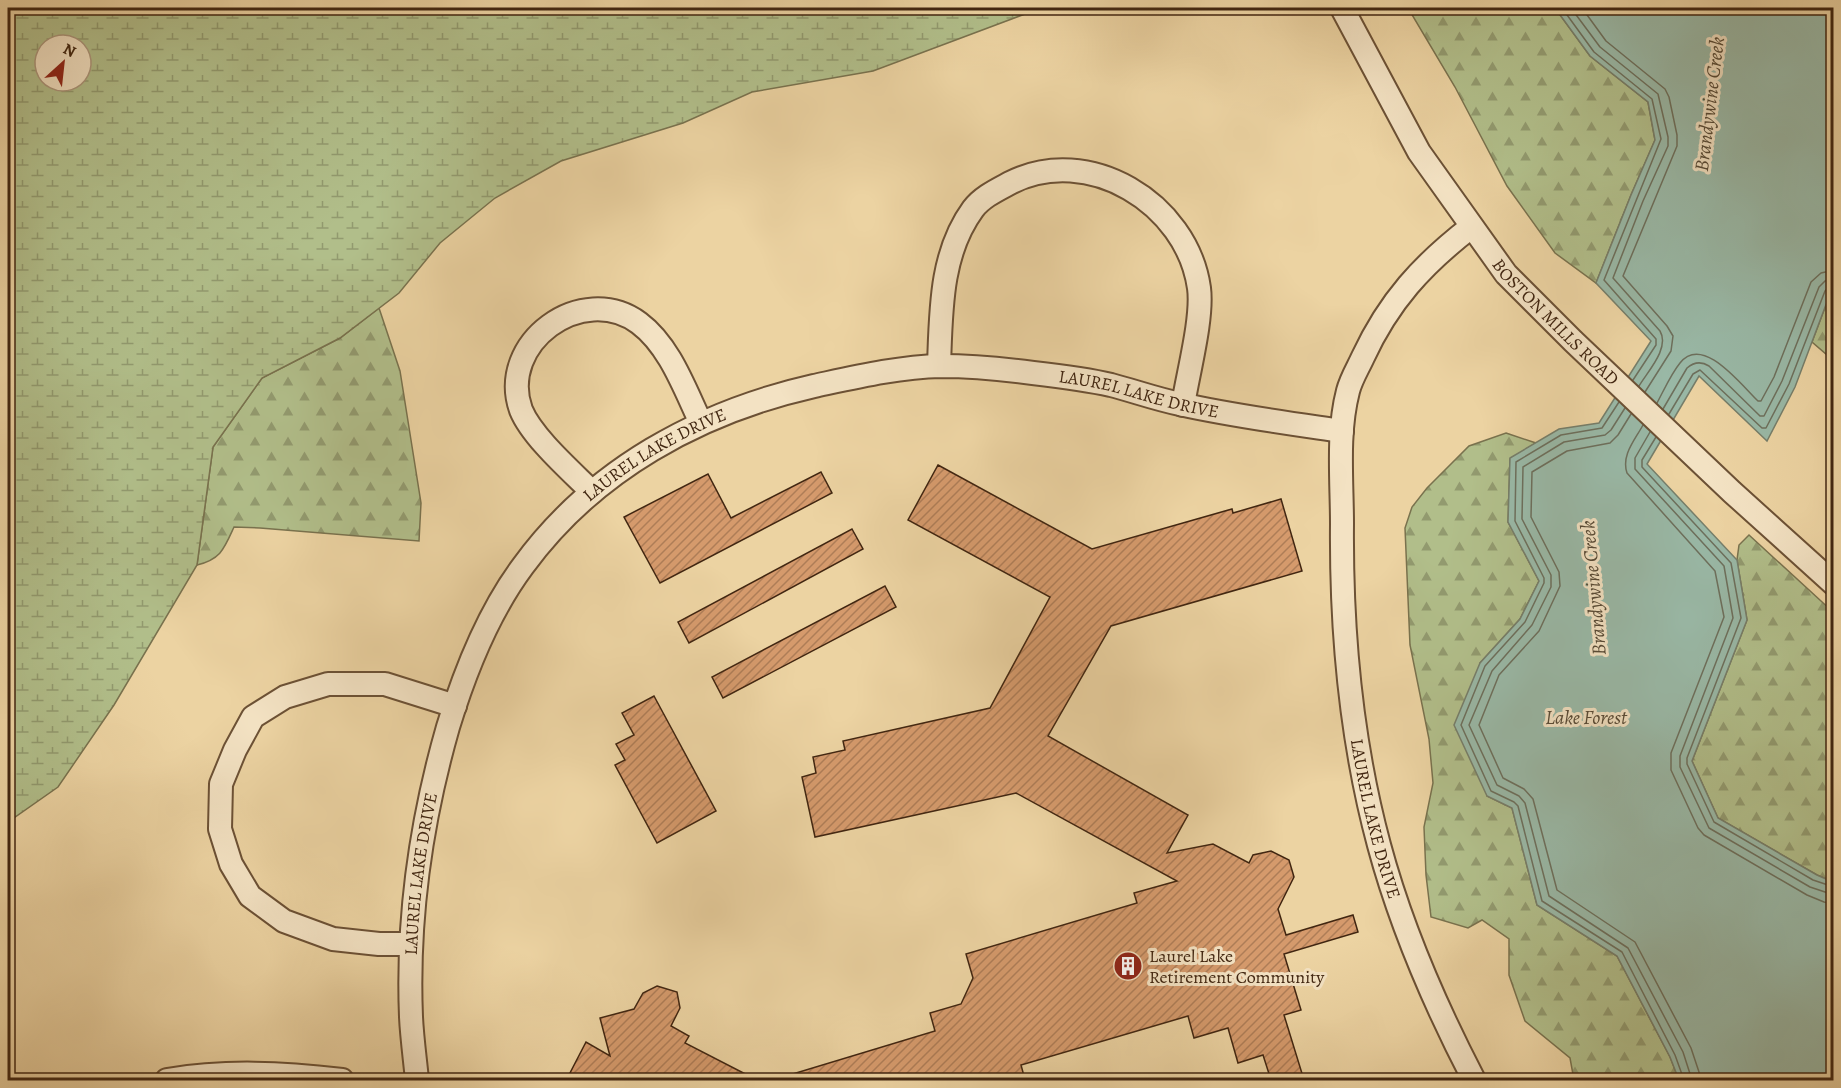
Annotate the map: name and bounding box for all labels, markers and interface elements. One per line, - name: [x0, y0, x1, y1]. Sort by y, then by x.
- north arrow: [33, 33, 93, 93]
- water label: Brandywine Creek: [1688, 35, 1731, 173]
- text: N: [59, 38, 80, 63]
- street label: BOSTON MILLS ROAD: [1487, 254, 1624, 391]
- street label: LAUREL LAKE DRIVE: [1057, 364, 1221, 424]
- street label: LAUREL LAKE DRIVE: [578, 402, 730, 507]
- water label: Brandywine Creek: [1574, 519, 1613, 657]
- water label: Lake Forest: [1545, 704, 1628, 731]
- street label: LAUREL LAKE DRIVE: [1345, 737, 1406, 902]
- street label: LAUREL LAKE DRIVE: [399, 790, 443, 956]
- place label: Laurel Lake Retirement Community: [1149, 944, 1325, 989]
- building icon: Laurel Lake Retirement Community: [1112, 950, 1144, 982]

